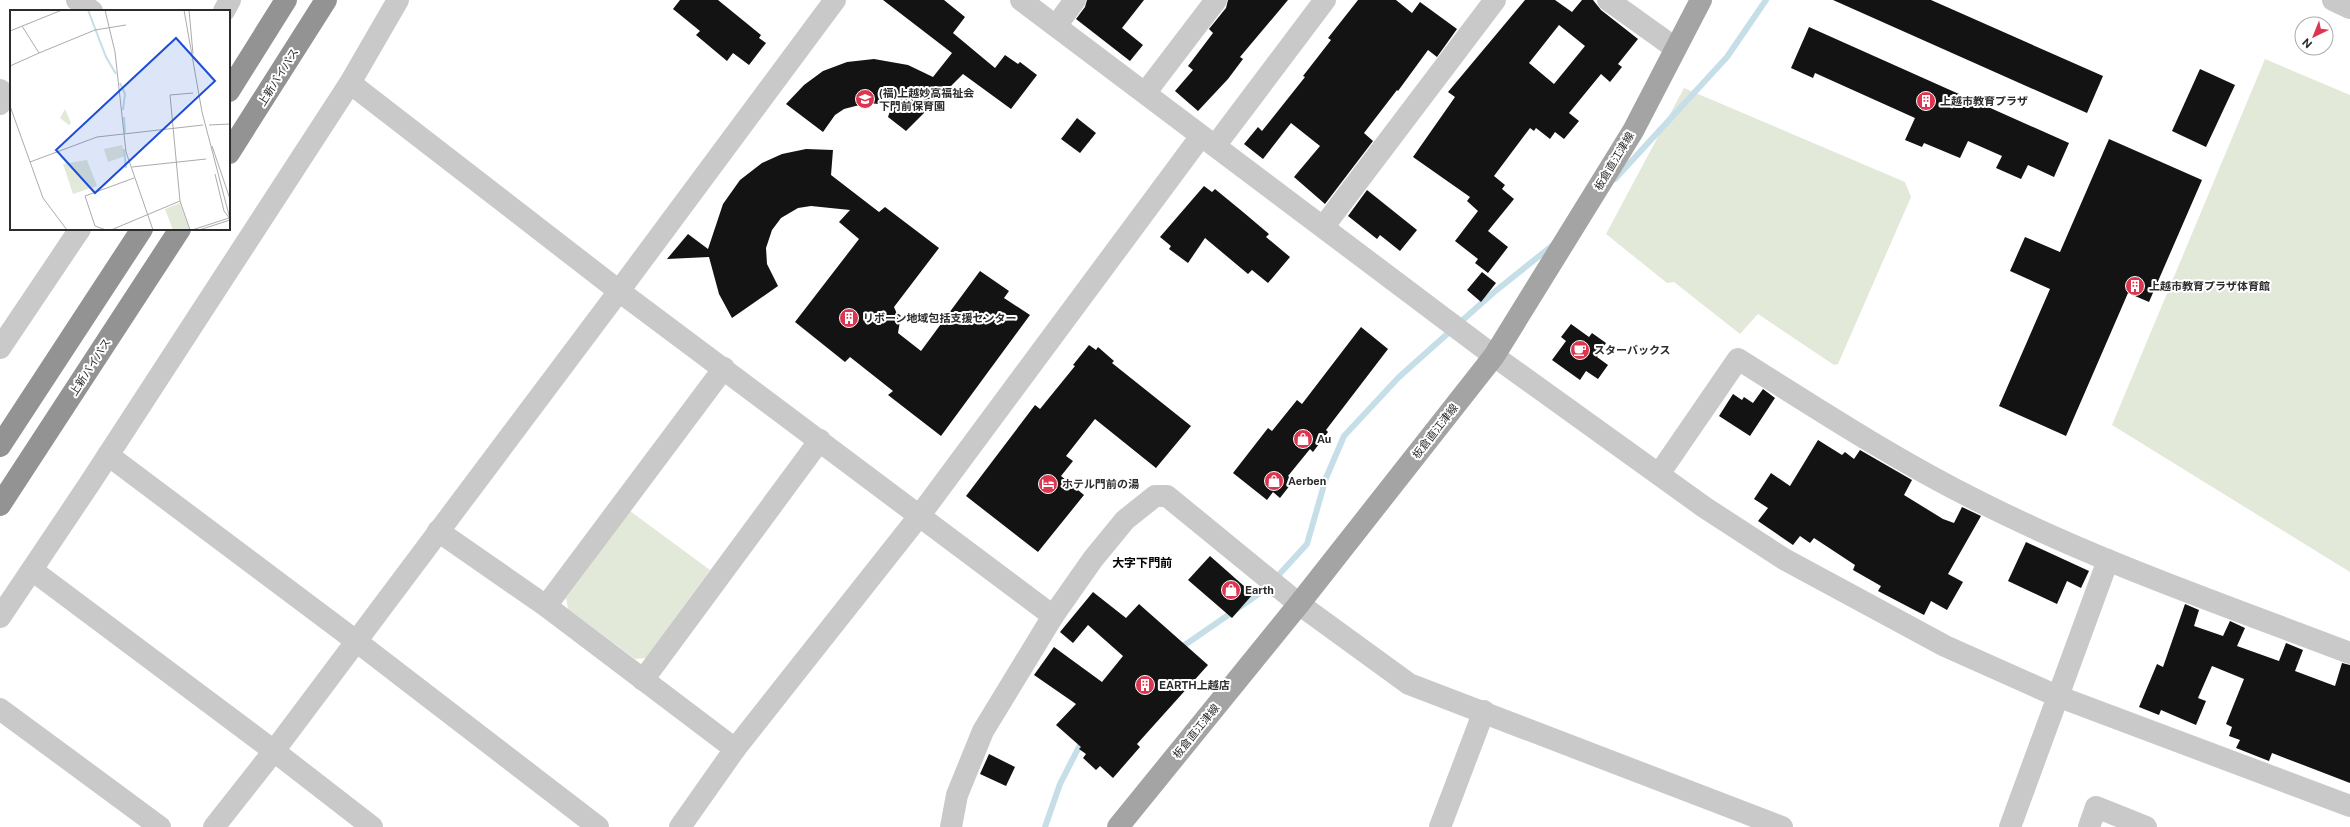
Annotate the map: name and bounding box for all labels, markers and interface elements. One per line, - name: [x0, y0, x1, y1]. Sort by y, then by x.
- inset map: [10, 10, 230, 230]
- north arrow: [2294, 16, 2334, 56]
- text: N: [2300, 36, 2314, 51]
- street label: 上新バイパス: [255, 46, 301, 108]
- place label: (福)上越妙高福祉会 下門前保育園: [879, 87, 974, 112]
- school or university icon: (福)上越妙高福祉会 下門前保育園: [854, 88, 876, 110]
- building icon: 上越市教育プラザ: [1915, 90, 1937, 112]
- place label: 上越市教育プラザ: [1940, 95, 2028, 107]
- street label: 板倉直江津線: [1592, 130, 1636, 192]
- building icon: 上越市教育プラザ体育館: [2124, 275, 2146, 297]
- place label: 上越市教育プラザ体育館: [2149, 280, 2270, 292]
- building icon: リボーン地域包括支援センター: [838, 307, 860, 329]
- place label: リボーン地域包括支援センター: [863, 312, 1016, 324]
- street label: 上新バイパス: [67, 336, 113, 398]
- cafe icon: スターバックス: [1569, 339, 1591, 361]
- place label: スターバックス: [1594, 344, 1671, 356]
- street label: 板倉直江津線: [1410, 401, 1460, 461]
- shop icon: Au: [1292, 428, 1314, 450]
- place label: Au: [1317, 433, 1331, 445]
- shop icon: Aerben: [1263, 470, 1285, 492]
- hotel icon: ホテル門前の湯: [1037, 473, 1059, 495]
- place label: Aerben: [1288, 475, 1326, 487]
- place label: ホテル門前の湯: [1062, 478, 1139, 490]
- district label: 大字下門前: [1112, 556, 1172, 570]
- shop icon: Earth: [1220, 579, 1242, 601]
- place label: Earth: [1245, 584, 1274, 596]
- building icon: EARTH上越店: [1134, 674, 1156, 696]
- place label: EARTH上越店: [1159, 679, 1230, 691]
- street label: 板倉直江津線: [1171, 702, 1221, 760]

